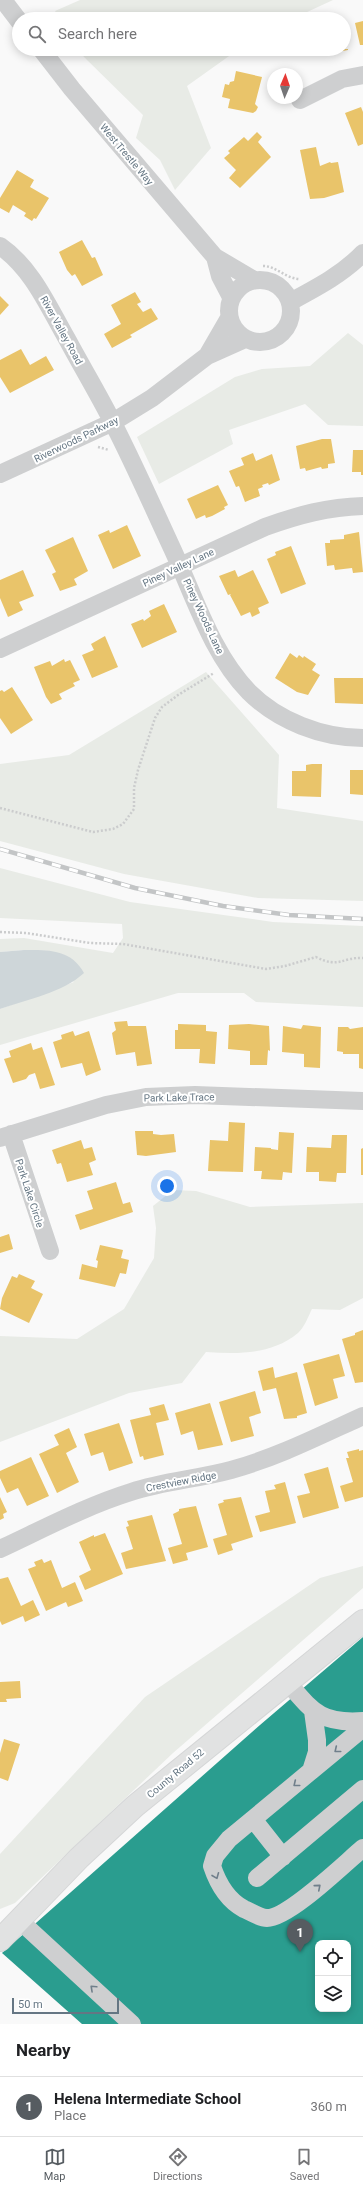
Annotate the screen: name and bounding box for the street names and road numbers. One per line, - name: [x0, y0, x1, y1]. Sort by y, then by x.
- street label: West Trestle Way: [98, 122, 156, 187]
- street label: River Valley Road: [38, 294, 85, 366]
- street label: Riverwoods Parkway: [32, 414, 120, 465]
- street label: Piney Valley Lane: [141, 546, 216, 589]
- street label: Piney Woods Lane: [181, 577, 226, 656]
- street label: Park Lake Trace: [144, 1091, 214, 1104]
- street label: Park Lake Circle: [13, 1157, 46, 1229]
- street label: Crestview Ridge: [145, 1469, 217, 1494]
- street label: County Road 52: [145, 1746, 206, 1800]

